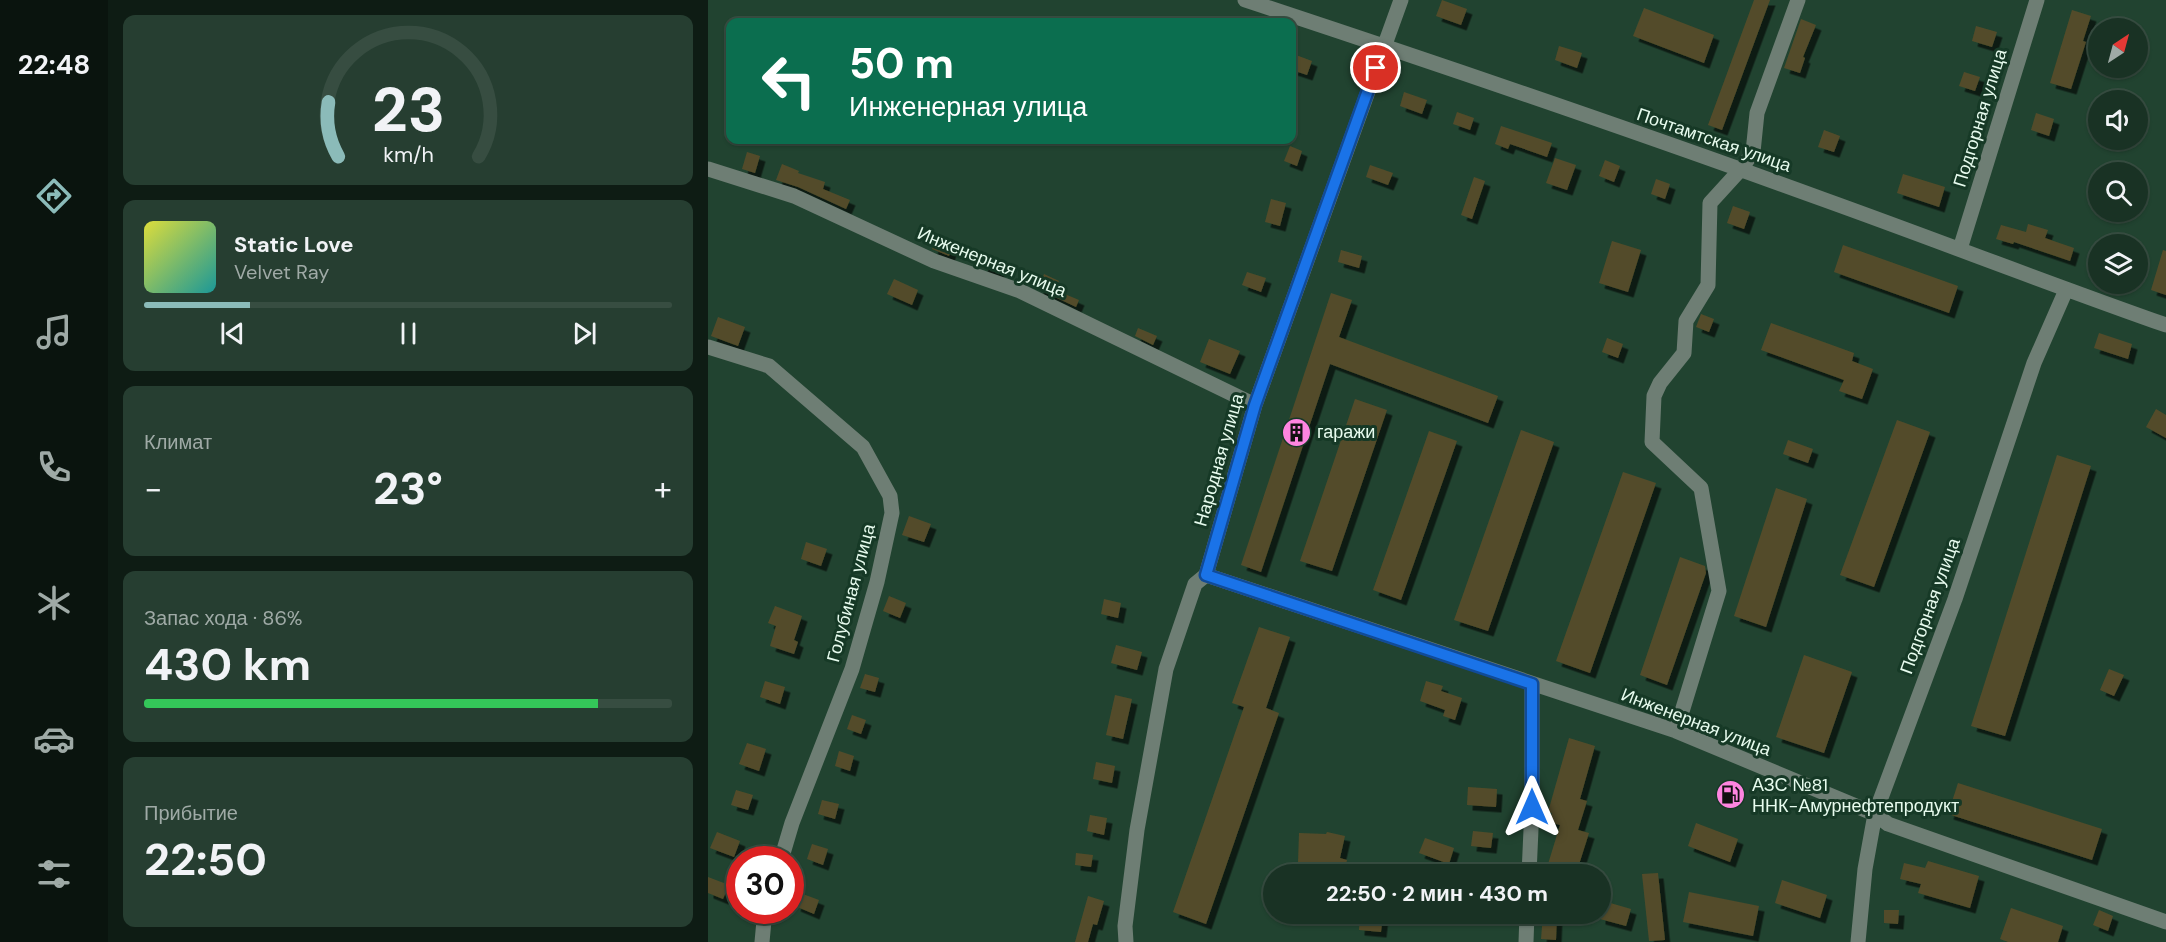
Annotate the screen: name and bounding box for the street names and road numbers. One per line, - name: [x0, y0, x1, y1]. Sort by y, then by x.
- street label: Подгорная улица: [1948, 45, 2013, 190]
- street label: Почтамтская улица: [1634, 102, 1795, 178]
- street label: Инженерная улица: [914, 221, 1071, 303]
- street label: Народная улица: [1189, 390, 1250, 529]
- street label: Голубиная улица: [821, 520, 881, 665]
- street label: Подгорная улица: [1894, 534, 1966, 677]
- street label: Инженерная улица: [1618, 682, 1775, 762]

